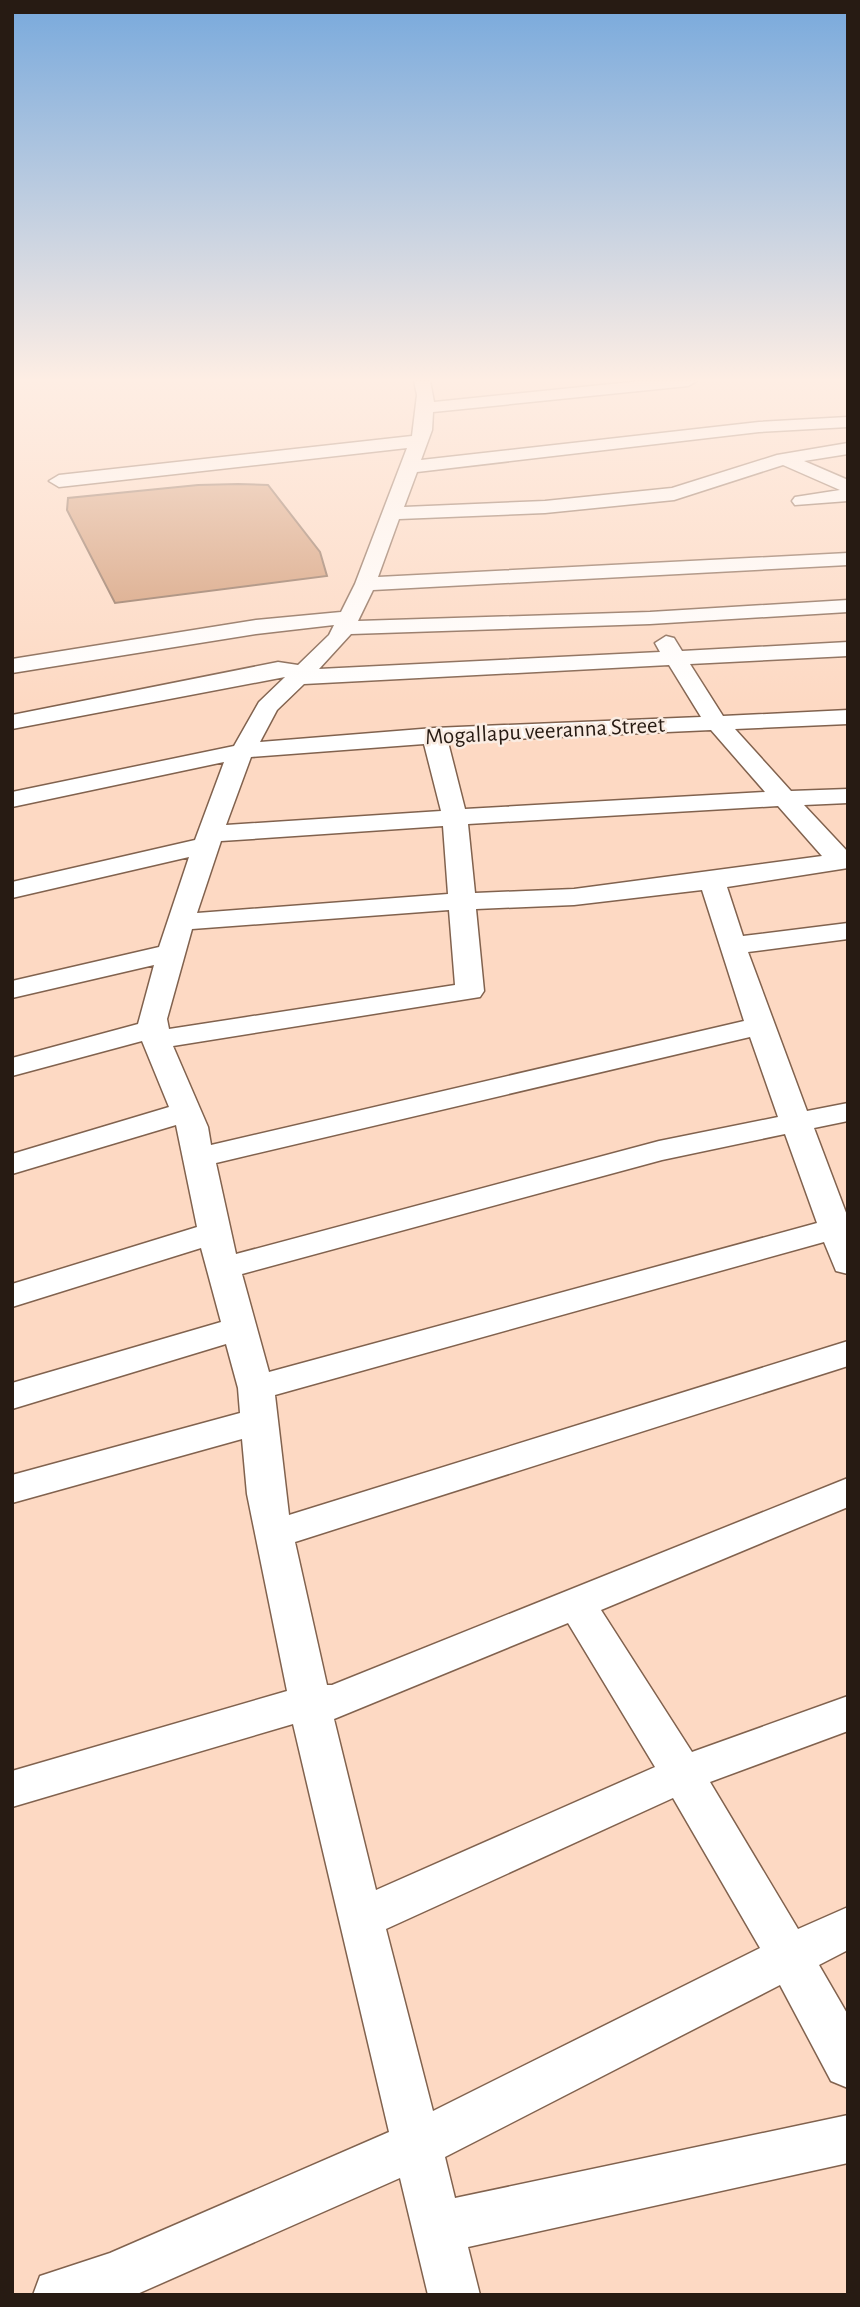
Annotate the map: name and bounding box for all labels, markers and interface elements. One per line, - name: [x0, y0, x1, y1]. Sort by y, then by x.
- street label: Mogallapu veeranna Street: [425, 714, 666, 749]

